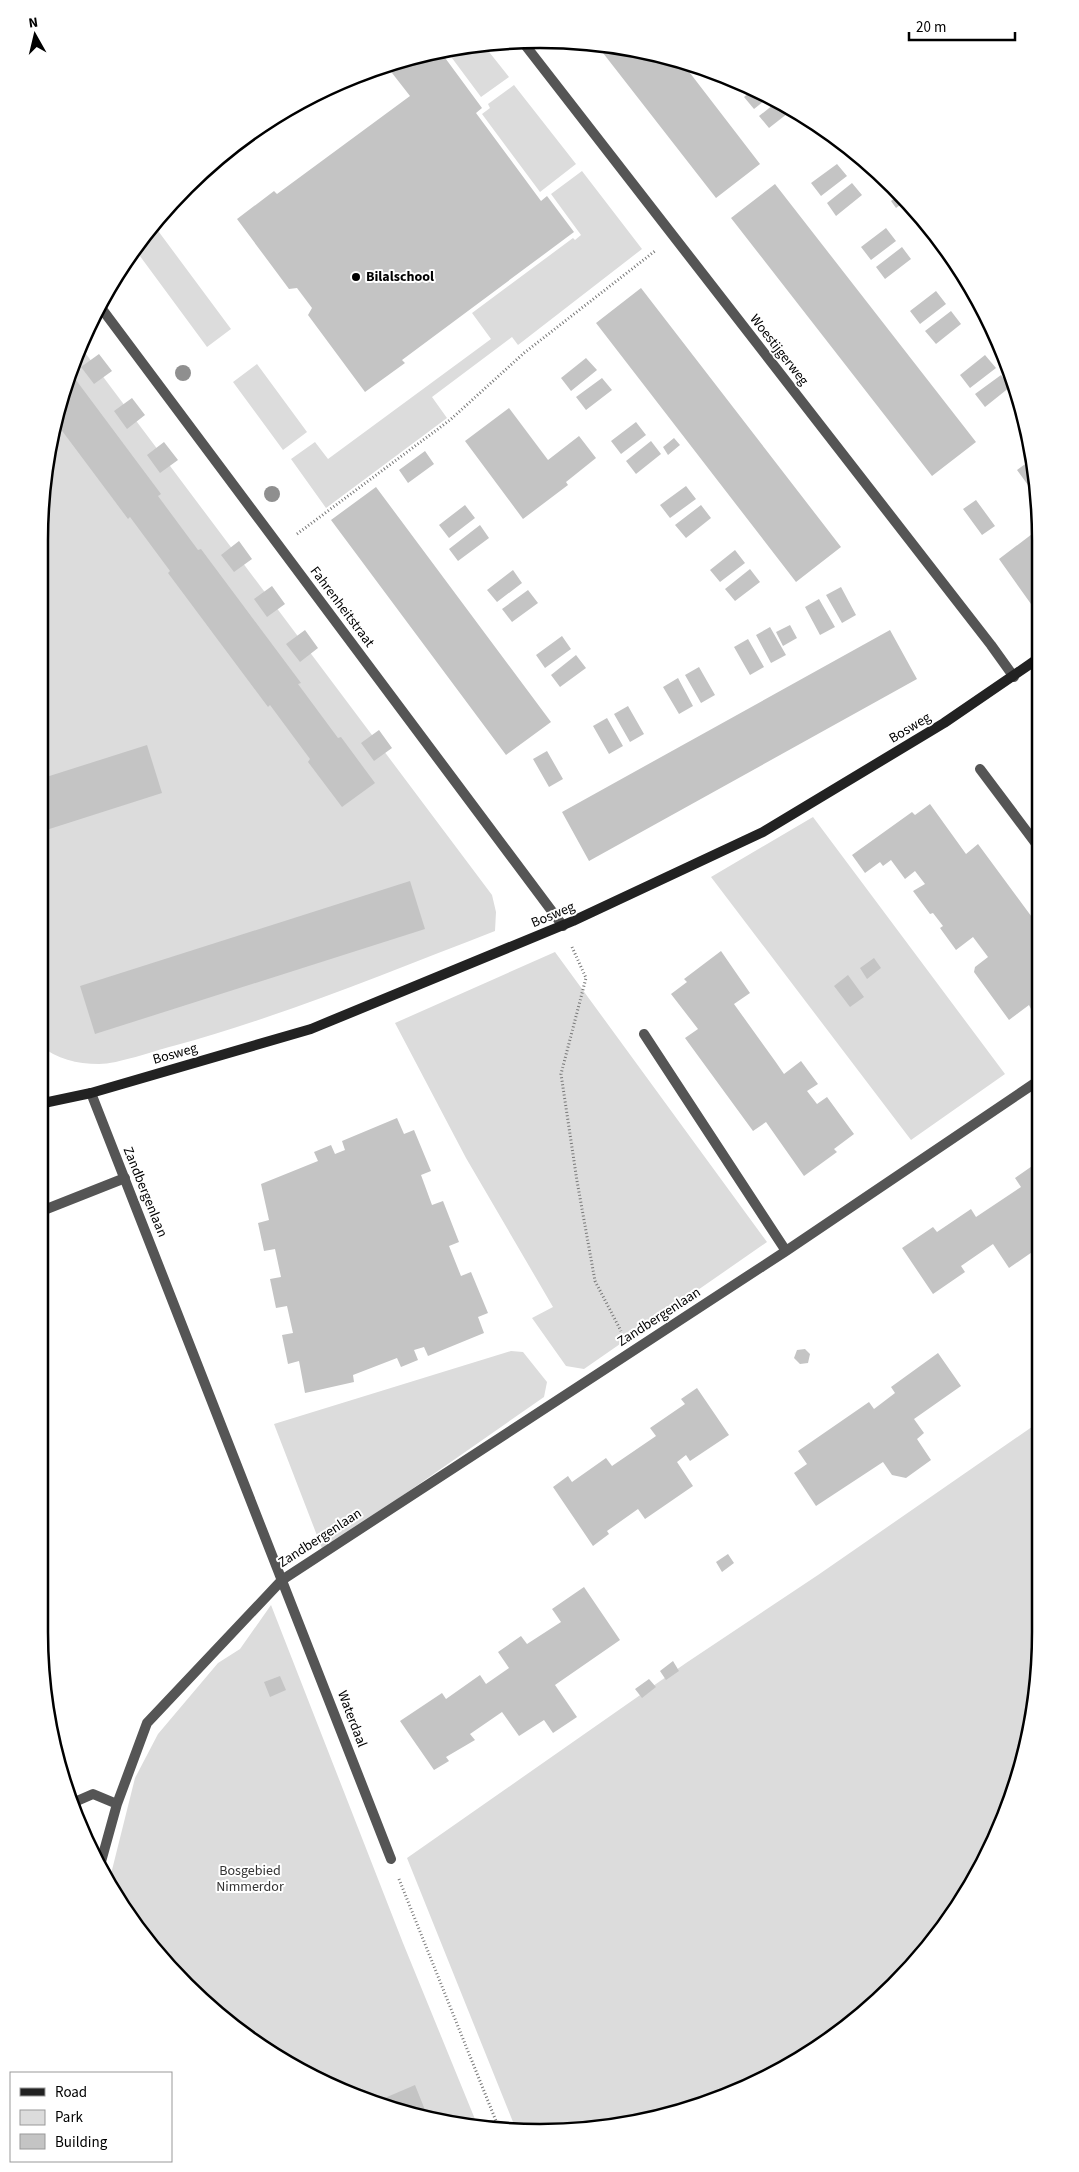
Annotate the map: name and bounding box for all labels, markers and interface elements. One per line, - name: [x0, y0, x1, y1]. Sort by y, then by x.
- north arrow: [10, 10, 60, 60]
- scale bar: [909, 10, 1015, 42]
- text: N: [27, 13, 39, 34]
- text: 20 m: [916, 17, 946, 38]
- place label: Bilalschool: [366, 267, 434, 287]
- marker: Bilalschool: [350, 271, 362, 283]
- street label: Woestijgerweg: [745, 310, 813, 390]
- street label: Fahrenheitstraat: [305, 562, 379, 652]
- street label: Bosweg: [885, 708, 935, 748]
- street label: Bosweg: [528, 897, 578, 933]
- street label: Bosweg: [150, 1038, 200, 1070]
- street label: Zandbergenlaan: [118, 1144, 172, 1240]
- street label: Zandbergenlaan: [613, 1282, 705, 1352]
- street label: Zandbergenlaan: [274, 1503, 366, 1573]
- street label: Waterdaal: [332, 1688, 372, 1751]
- park label: Bosgebied Nimmerdor: [216, 1861, 284, 1897]
- legend: [10, 2072, 172, 2162]
- text: Road: [55, 2082, 87, 2103]
- text: Park: [55, 2107, 84, 2128]
- text: Building: [55, 2132, 108, 2153]

